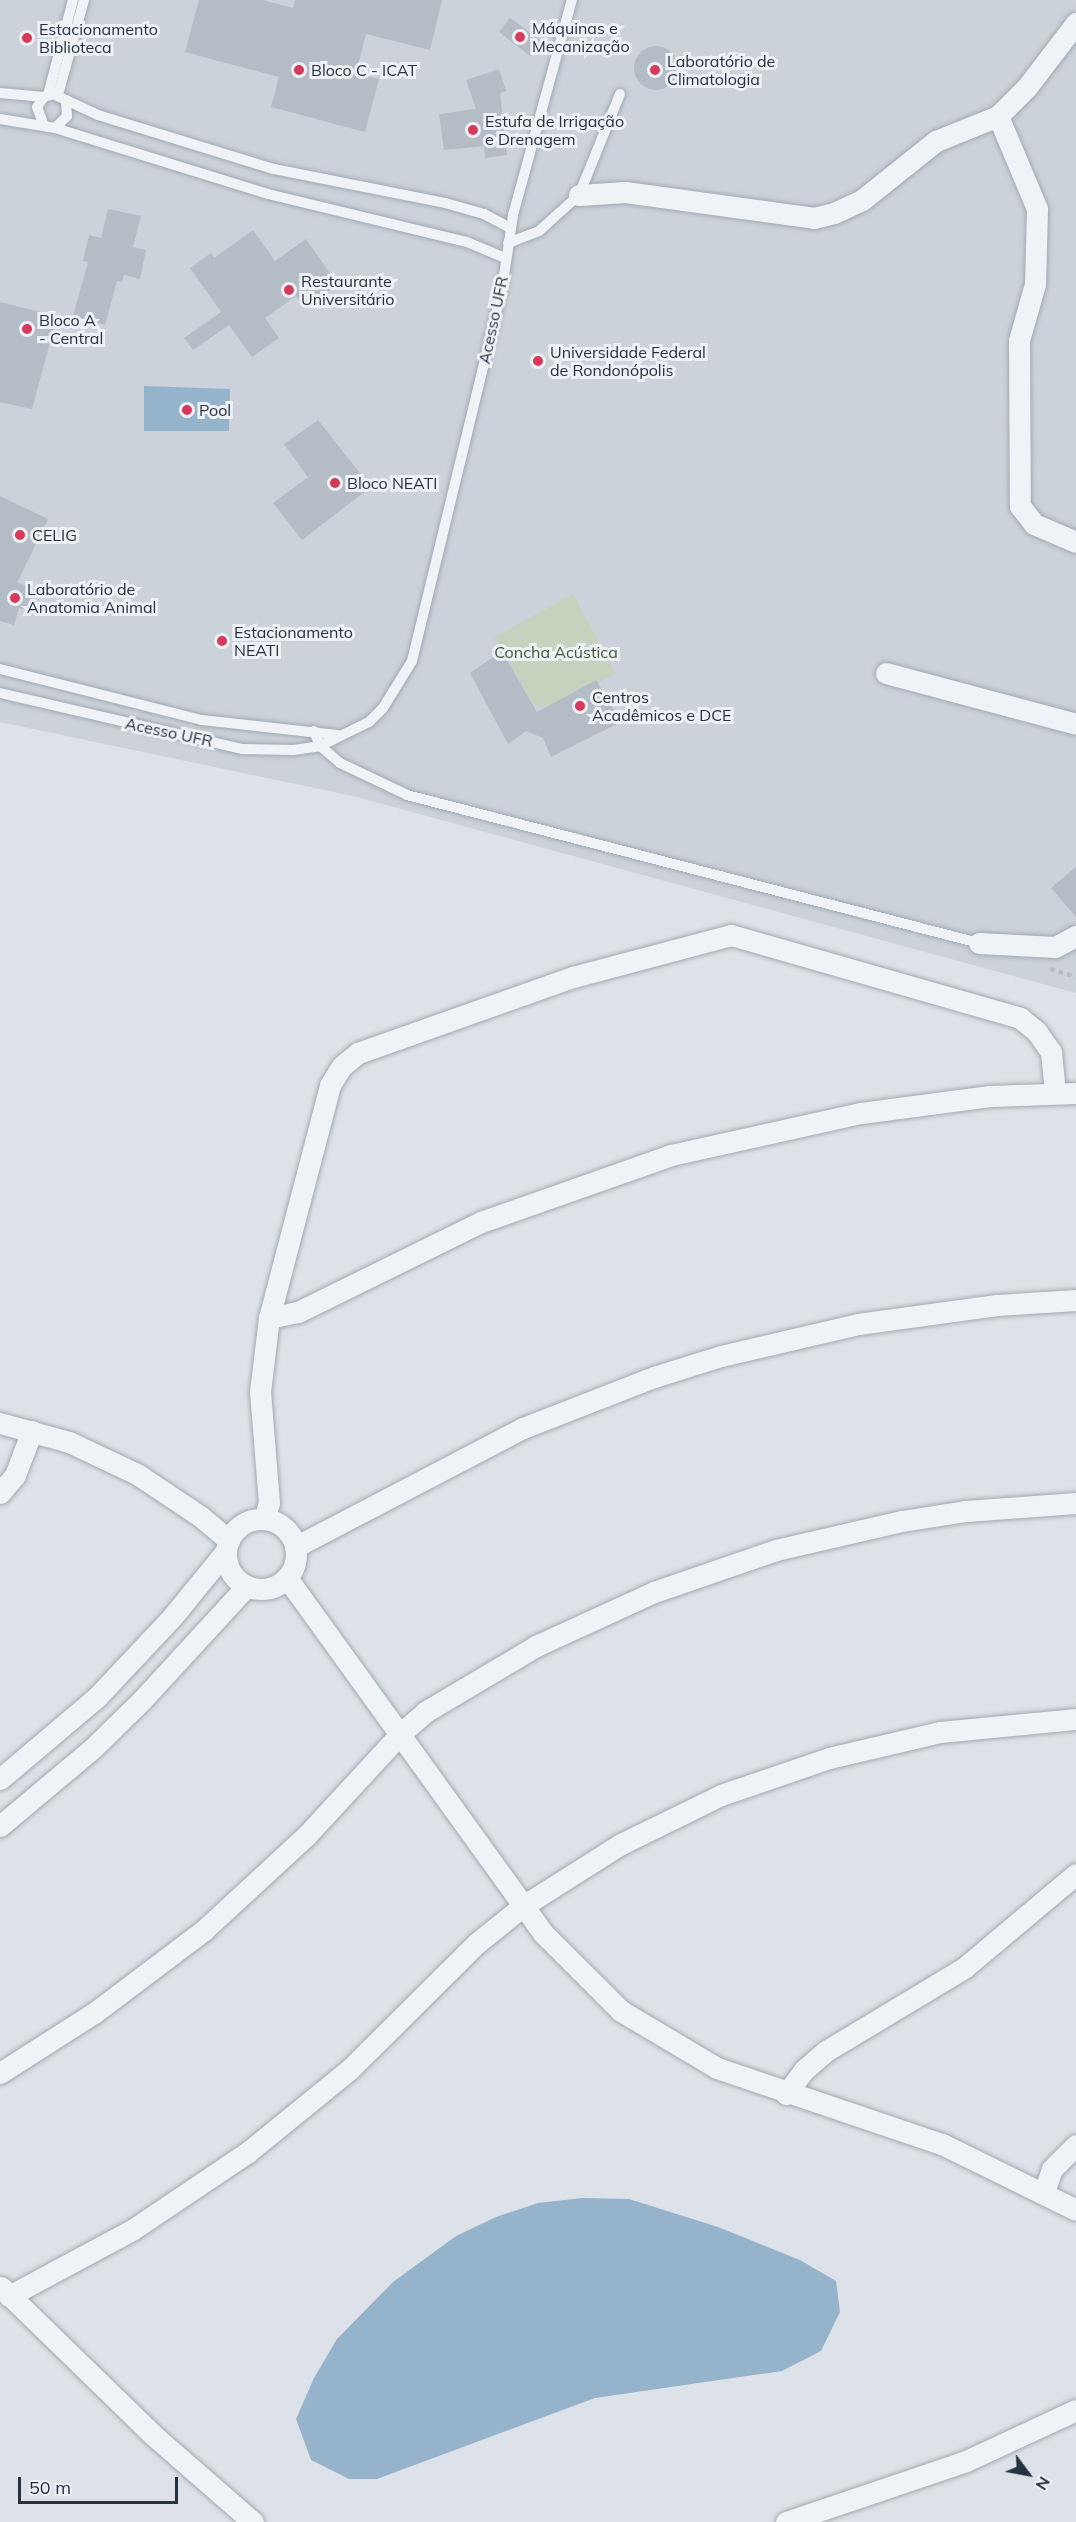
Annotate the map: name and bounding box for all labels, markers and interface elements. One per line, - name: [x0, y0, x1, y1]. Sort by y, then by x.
- place label: Máquinas e Mecanização: [532, 18, 630, 56]
- place label: Estacionamento Biblioteca: [39, 19, 158, 57]
- marker: Máquinas e Mecanização: [513, 30, 527, 44]
- marker: Estacionamento Biblioteca: [20, 31, 34, 45]
- place label: Laboratório de Climatologia: [667, 51, 775, 89]
- place label: Bloco C - ICAT: [311, 60, 417, 80]
- marker: Bloco C - ICAT: [292, 63, 306, 77]
- marker: Laboratório de Climatologia: [648, 63, 662, 77]
- place label: Estufa de Irrigação e Drenagem: [485, 111, 624, 149]
- marker: Estufa de Irrigação e Drenagem: [466, 123, 480, 137]
- place label: Restaurante Universitário: [301, 271, 394, 309]
- street label: Acesso UFR: [474, 274, 512, 366]
- marker: Restaurante Universitário: [282, 283, 296, 297]
- place label: Bloco A - Central: [39, 310, 103, 348]
- marker: Bloco A - Central: [20, 322, 34, 336]
- place label: Universidade Federal de Rondonópolis: [550, 342, 706, 380]
- marker: Universidade Federal de Rondonópolis: [531, 354, 545, 368]
- place label: Pool: [199, 400, 231, 420]
- marker: Pool: [180, 403, 194, 417]
- place label: Bloco NEATI: [347, 473, 437, 493]
- marker: Bloco NEATI: [328, 476, 342, 490]
- place label: CELIG: [32, 525, 77, 545]
- marker: CELIG: [13, 528, 27, 542]
- place label: Laboratório de Anatomia Animal: [27, 579, 156, 617]
- marker: Laboratório de Anatomia Animal: [8, 591, 22, 605]
- place label: Estacionamento NEATI: [234, 622, 353, 660]
- marker: Estacionamento NEATI: [215, 634, 229, 648]
- park label: Concha Acústica: [494, 642, 618, 662]
- place label: Centros Acadêmicos e DCE: [592, 687, 731, 725]
- marker: Centros Acadêmicos e DCE: [573, 699, 587, 713]
- street label: Acesso UFR: [123, 713, 215, 751]
- north arrow: [998, 2444, 1058, 2504]
- scale bar: [21, 2465, 182, 2503]
- text: N: [1032, 2473, 1055, 2494]
- text: 50 m: [29, 2476, 71, 2499]

